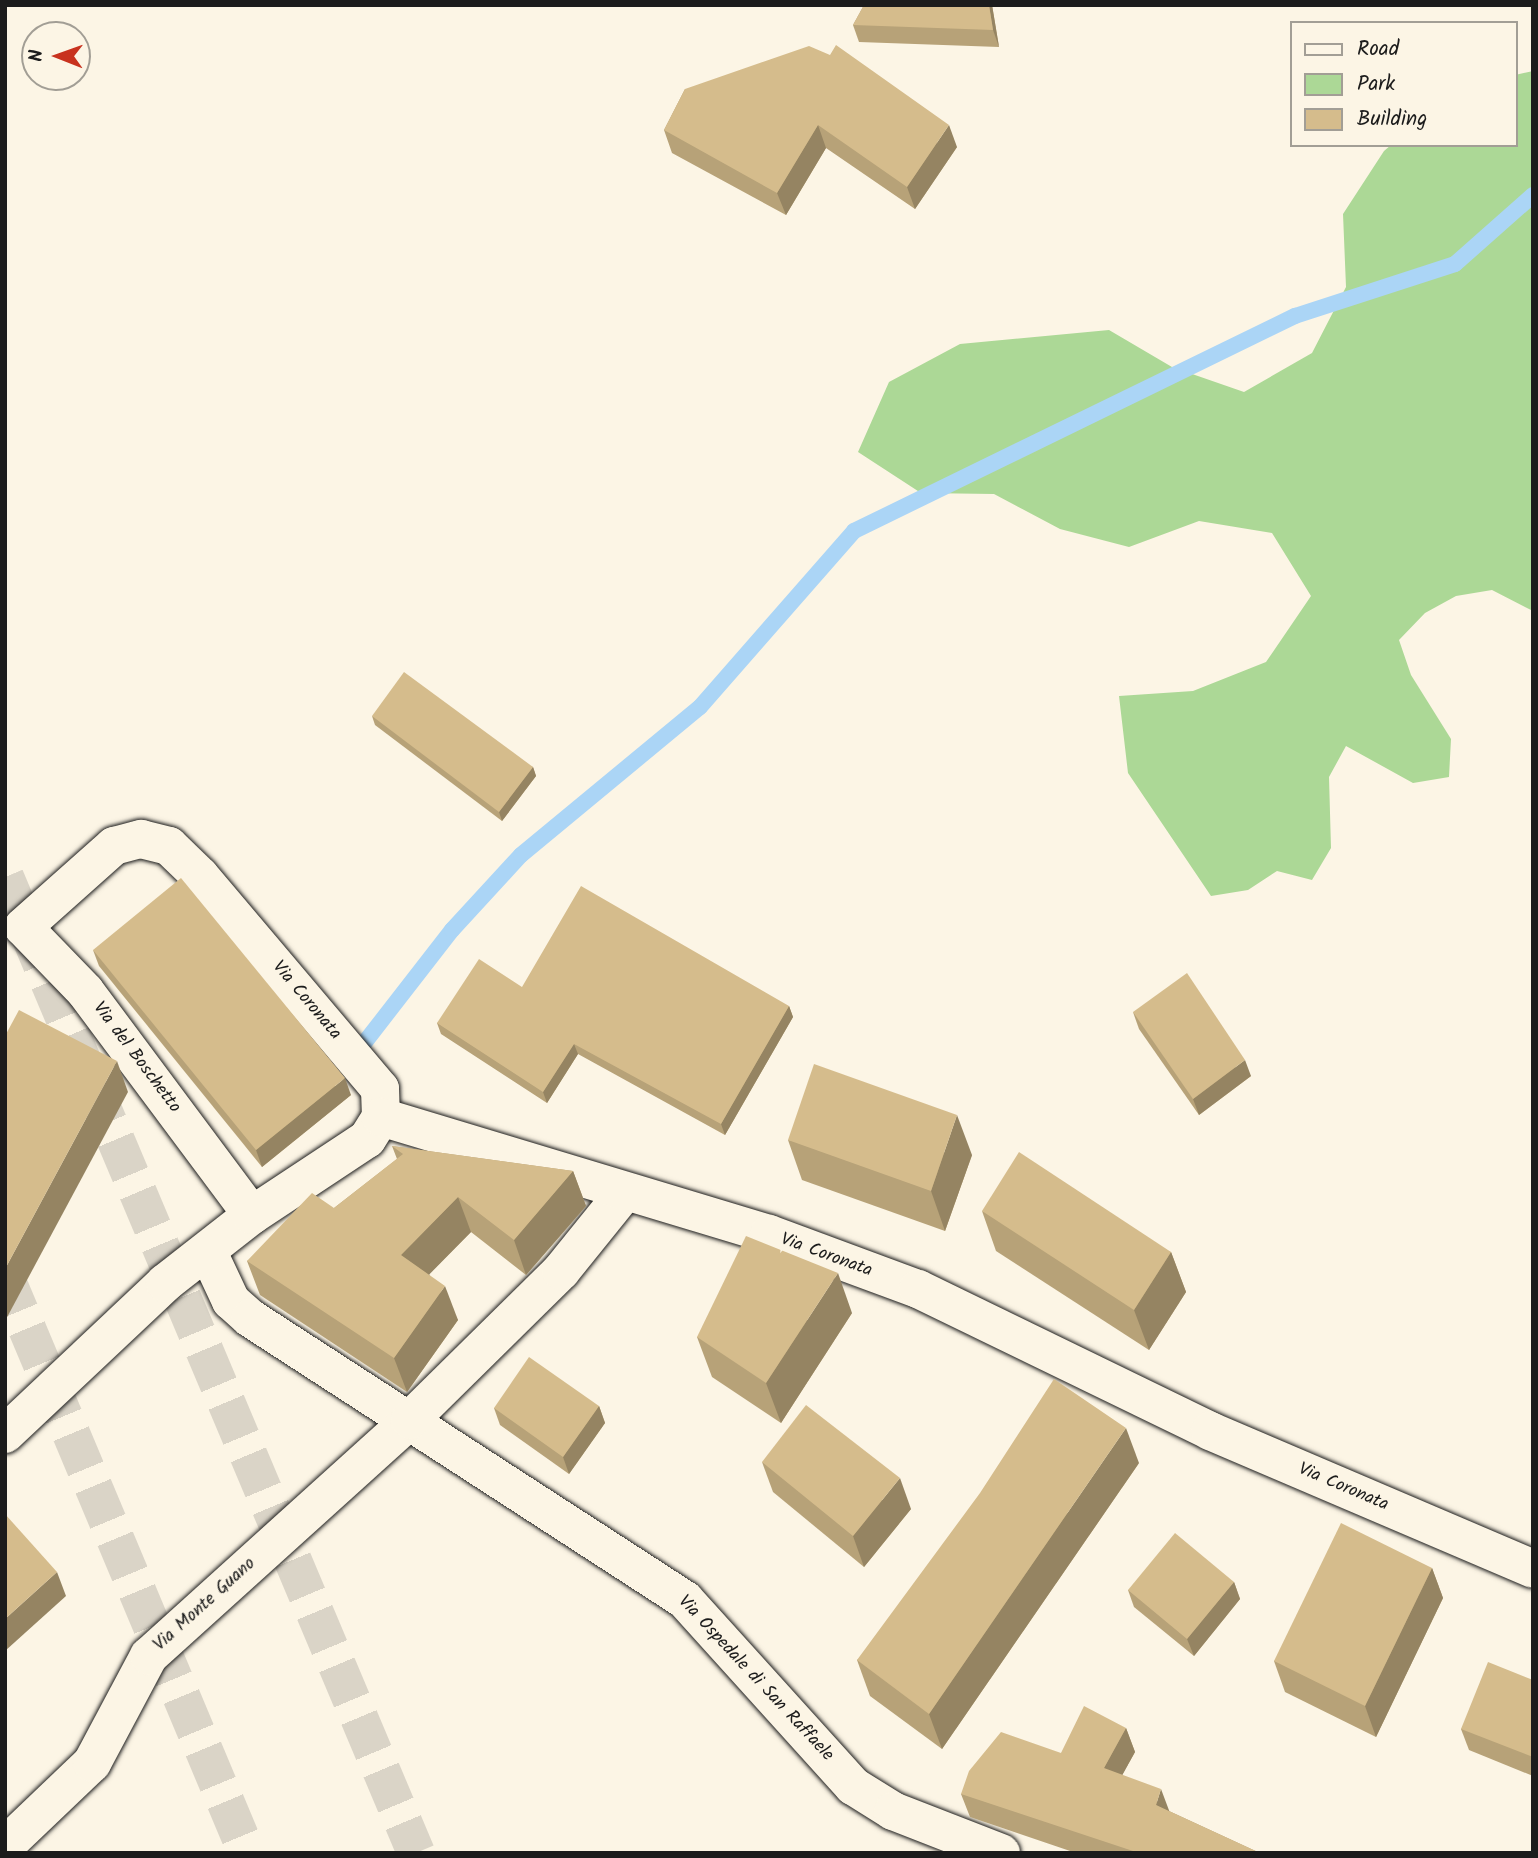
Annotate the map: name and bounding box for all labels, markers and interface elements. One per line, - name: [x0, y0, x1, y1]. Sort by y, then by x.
- north arrow: [21, 21, 91, 91]
- legend: [1290, 21, 1517, 147]
- text: Road: [1357, 33, 1399, 66]
- text: N: [22, 49, 52, 62]
- text: Park: [1357, 68, 1395, 101]
- text: Building: [1357, 103, 1427, 136]
- street label: Via Coronata: [267, 957, 345, 1045]
- street label: Via del Boschetto: [87, 998, 185, 1118]
- street label: Via Coronata: [777, 1229, 875, 1283]
- street label: Via Coronata: [1295, 1459, 1391, 1517]
- street label: Via Monte Guano: [150, 1554, 260, 1656]
- street label: Via Ospedale di San Raffaele: [672, 1592, 838, 1766]

